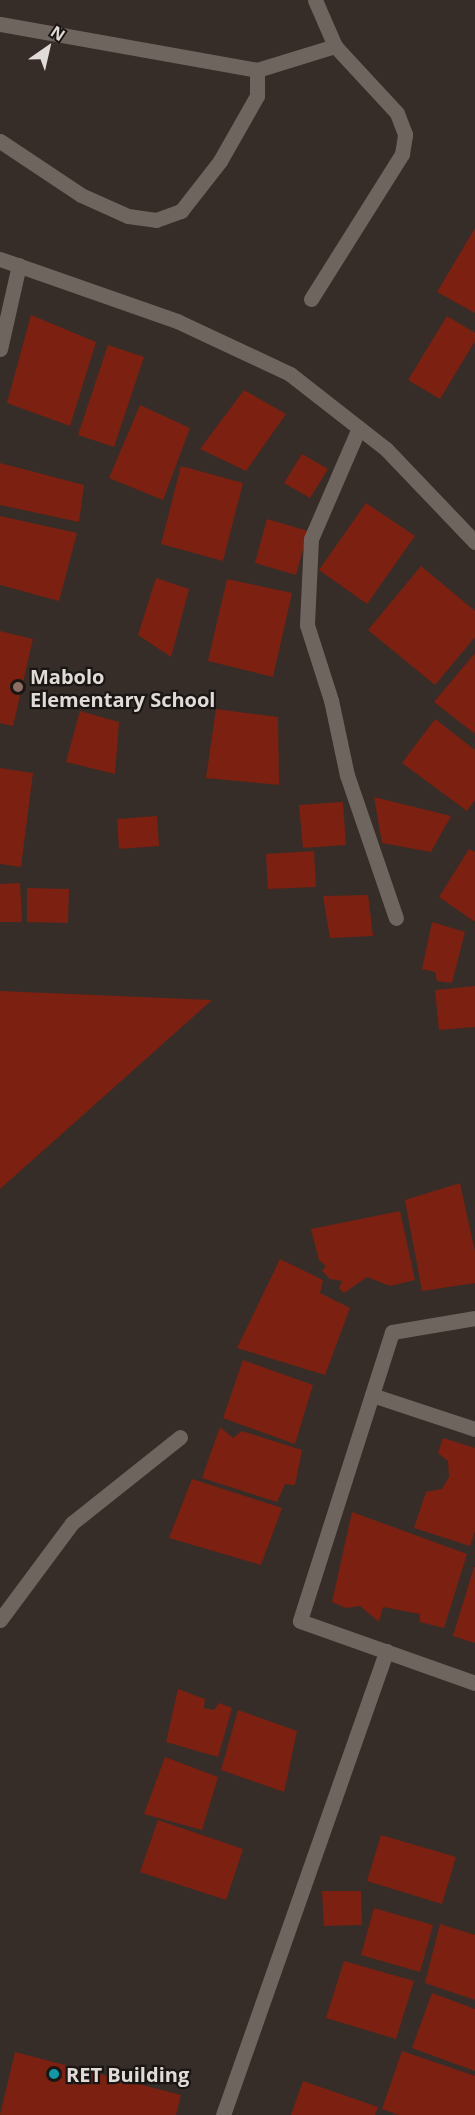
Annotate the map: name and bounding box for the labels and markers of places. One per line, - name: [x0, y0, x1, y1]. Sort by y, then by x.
- place label: Mabolo Elementary School: [30, 664, 215, 711]
- marker: Mabolo Elementary School: [11, 680, 25, 694]
- place label: RET Building: [66, 2062, 189, 2086]
- marker: RET Building: [47, 2067, 61, 2081]

